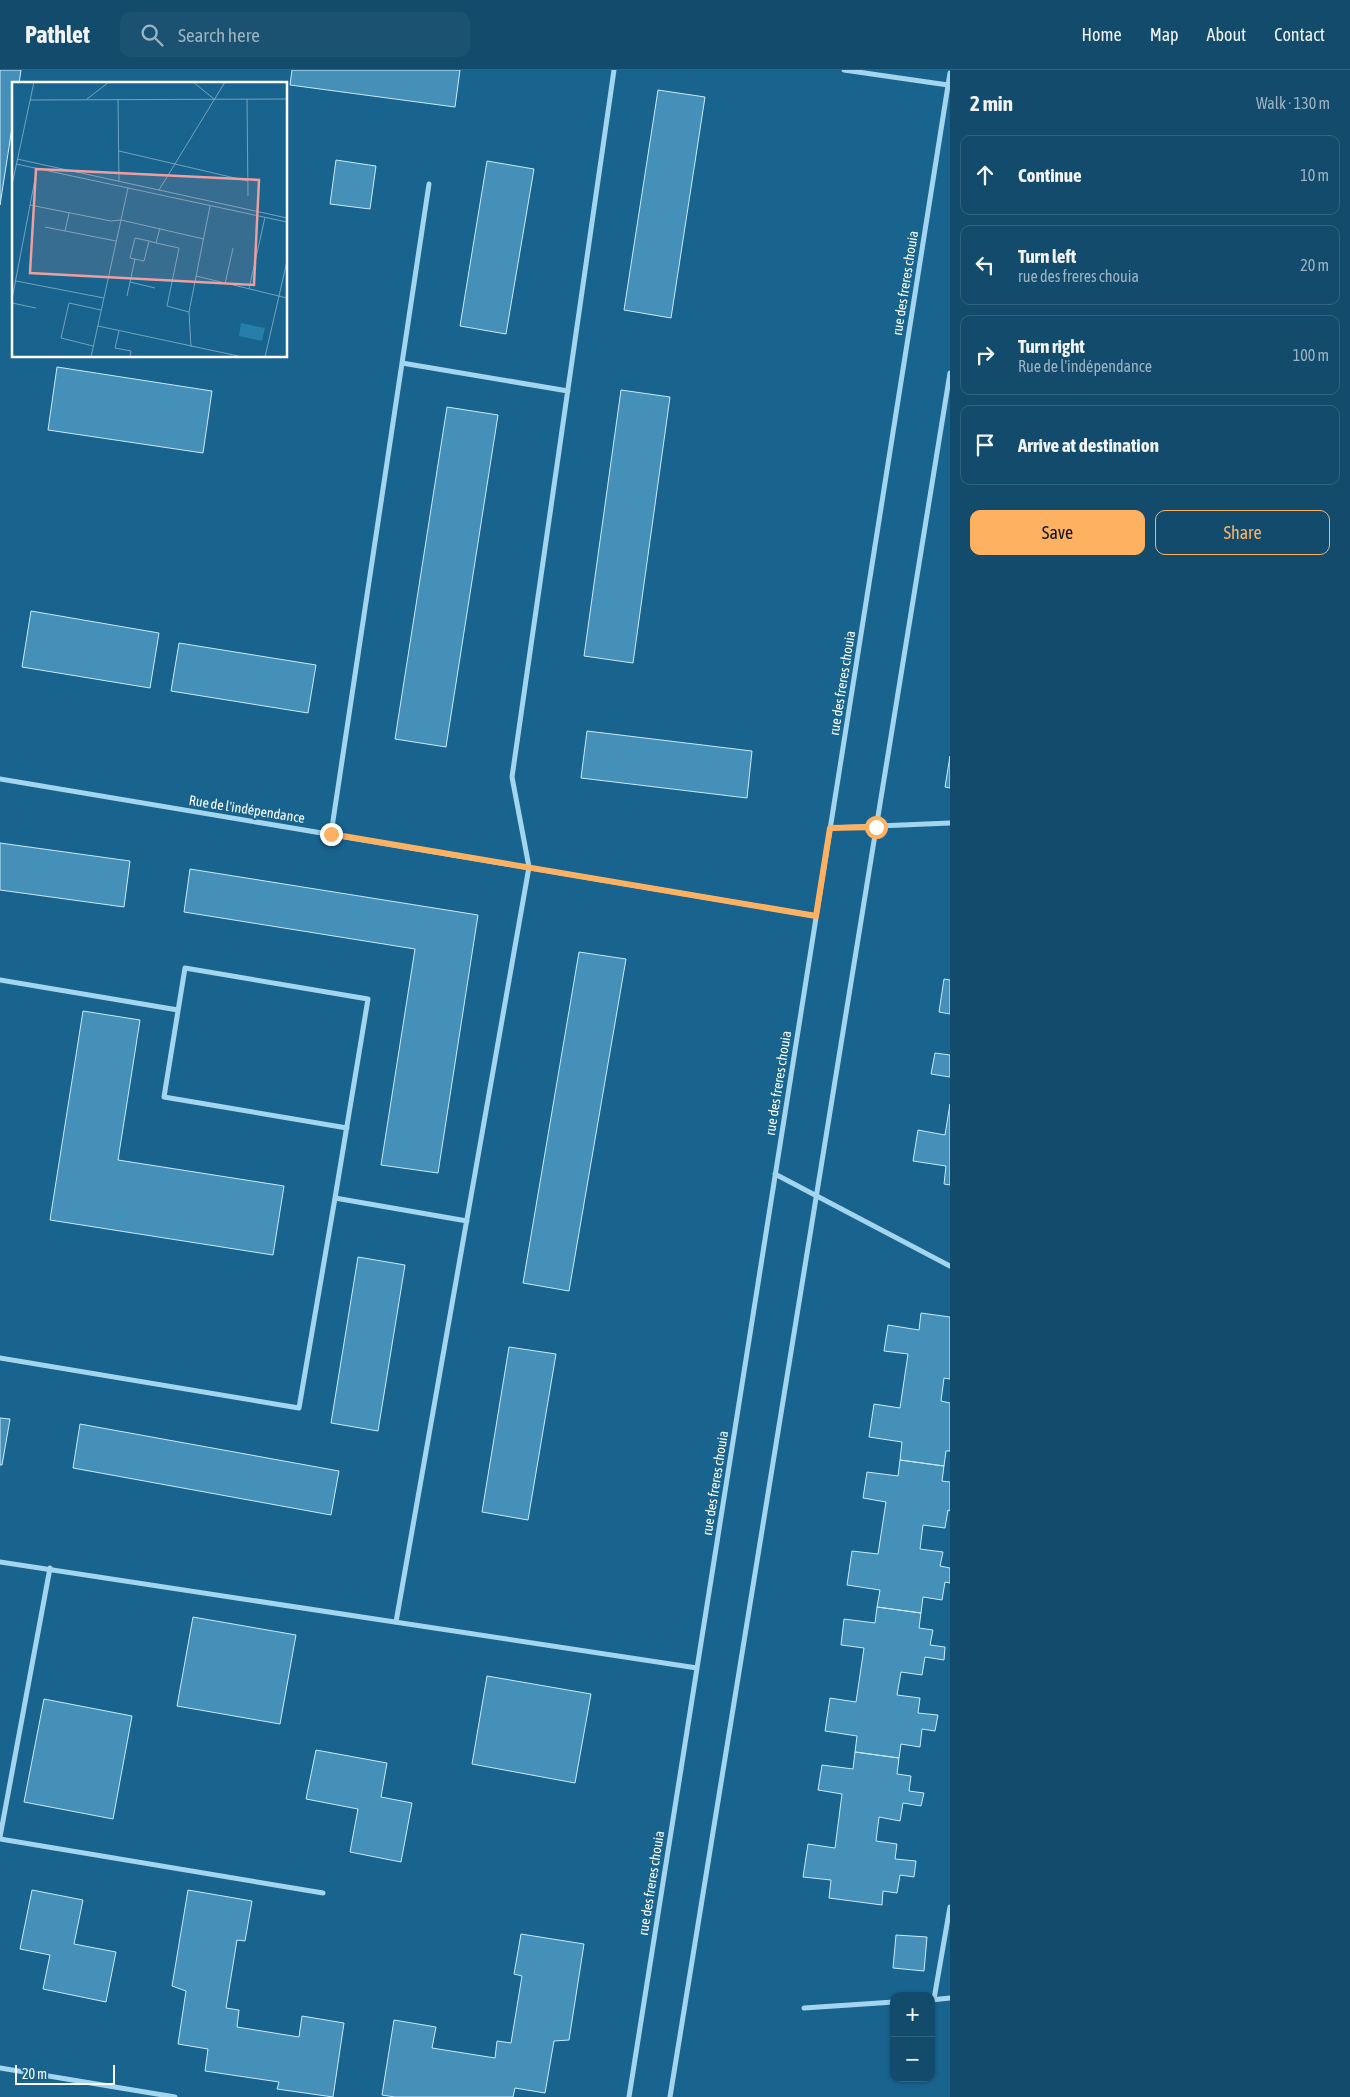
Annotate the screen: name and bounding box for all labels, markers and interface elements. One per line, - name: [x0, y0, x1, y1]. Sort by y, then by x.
- search box: [120, 12, 470, 57]
- text: Pathlet: [25, 21, 90, 48]
- icon: search: [138, 21, 166, 49]
- text: Search here: [178, 24, 260, 46]
- text: Home: [1082, 24, 1122, 45]
- text: Map: [1150, 24, 1179, 45]
- text: About: [1207, 24, 1246, 45]
- text: Contact: [1274, 24, 1325, 45]
- inset map: [12, 82, 288, 358]
- text: 2 min: [970, 91, 1013, 115]
- text: Walk · 130 m: [1256, 94, 1330, 112]
- icon: ahead: [971, 161, 999, 189]
- text: Continue: [1018, 164, 1082, 186]
- text: 10 m: [1300, 166, 1329, 184]
- street label: rue des freres chouia: [889, 230, 921, 336]
- text: Turn left: [1018, 245, 1076, 267]
- icon: left: [971, 251, 999, 279]
- text: 20 m: [1300, 256, 1329, 274]
- text: rue des freres chouia: [1018, 267, 1139, 285]
- text: Turn right: [1018, 335, 1085, 357]
- icon: right: [971, 341, 999, 369]
- text: 100 m: [1293, 346, 1329, 364]
- text: Rue de l'indépendance: [1018, 357, 1152, 375]
- icon: arrive: [971, 431, 999, 459]
- text: Arrive at destination: [1018, 434, 1159, 456]
- button: Save: [970, 510, 1145, 555]
- button: Share: [1155, 510, 1330, 555]
- street label: rue des freres chouia: [826, 630, 858, 736]
- street label: Rue de l'indépendance: [188, 792, 306, 826]
- route start: [865, 816, 888, 839]
- route end: [320, 823, 343, 846]
- street label: rue des freres chouia: [762, 1030, 794, 1136]
- street label: rue des freres chouia: [699, 1430, 731, 1536]
- street label: rue des freres chouia: [635, 1830, 667, 1936]
- map controls: [890, 1992, 935, 2082]
- button: +: [890, 1992, 935, 2037]
- button: −: [890, 2037, 935, 2082]
- scale bar: [15, 2062, 115, 2085]
- text: 20 m: [22, 2066, 47, 2082]

